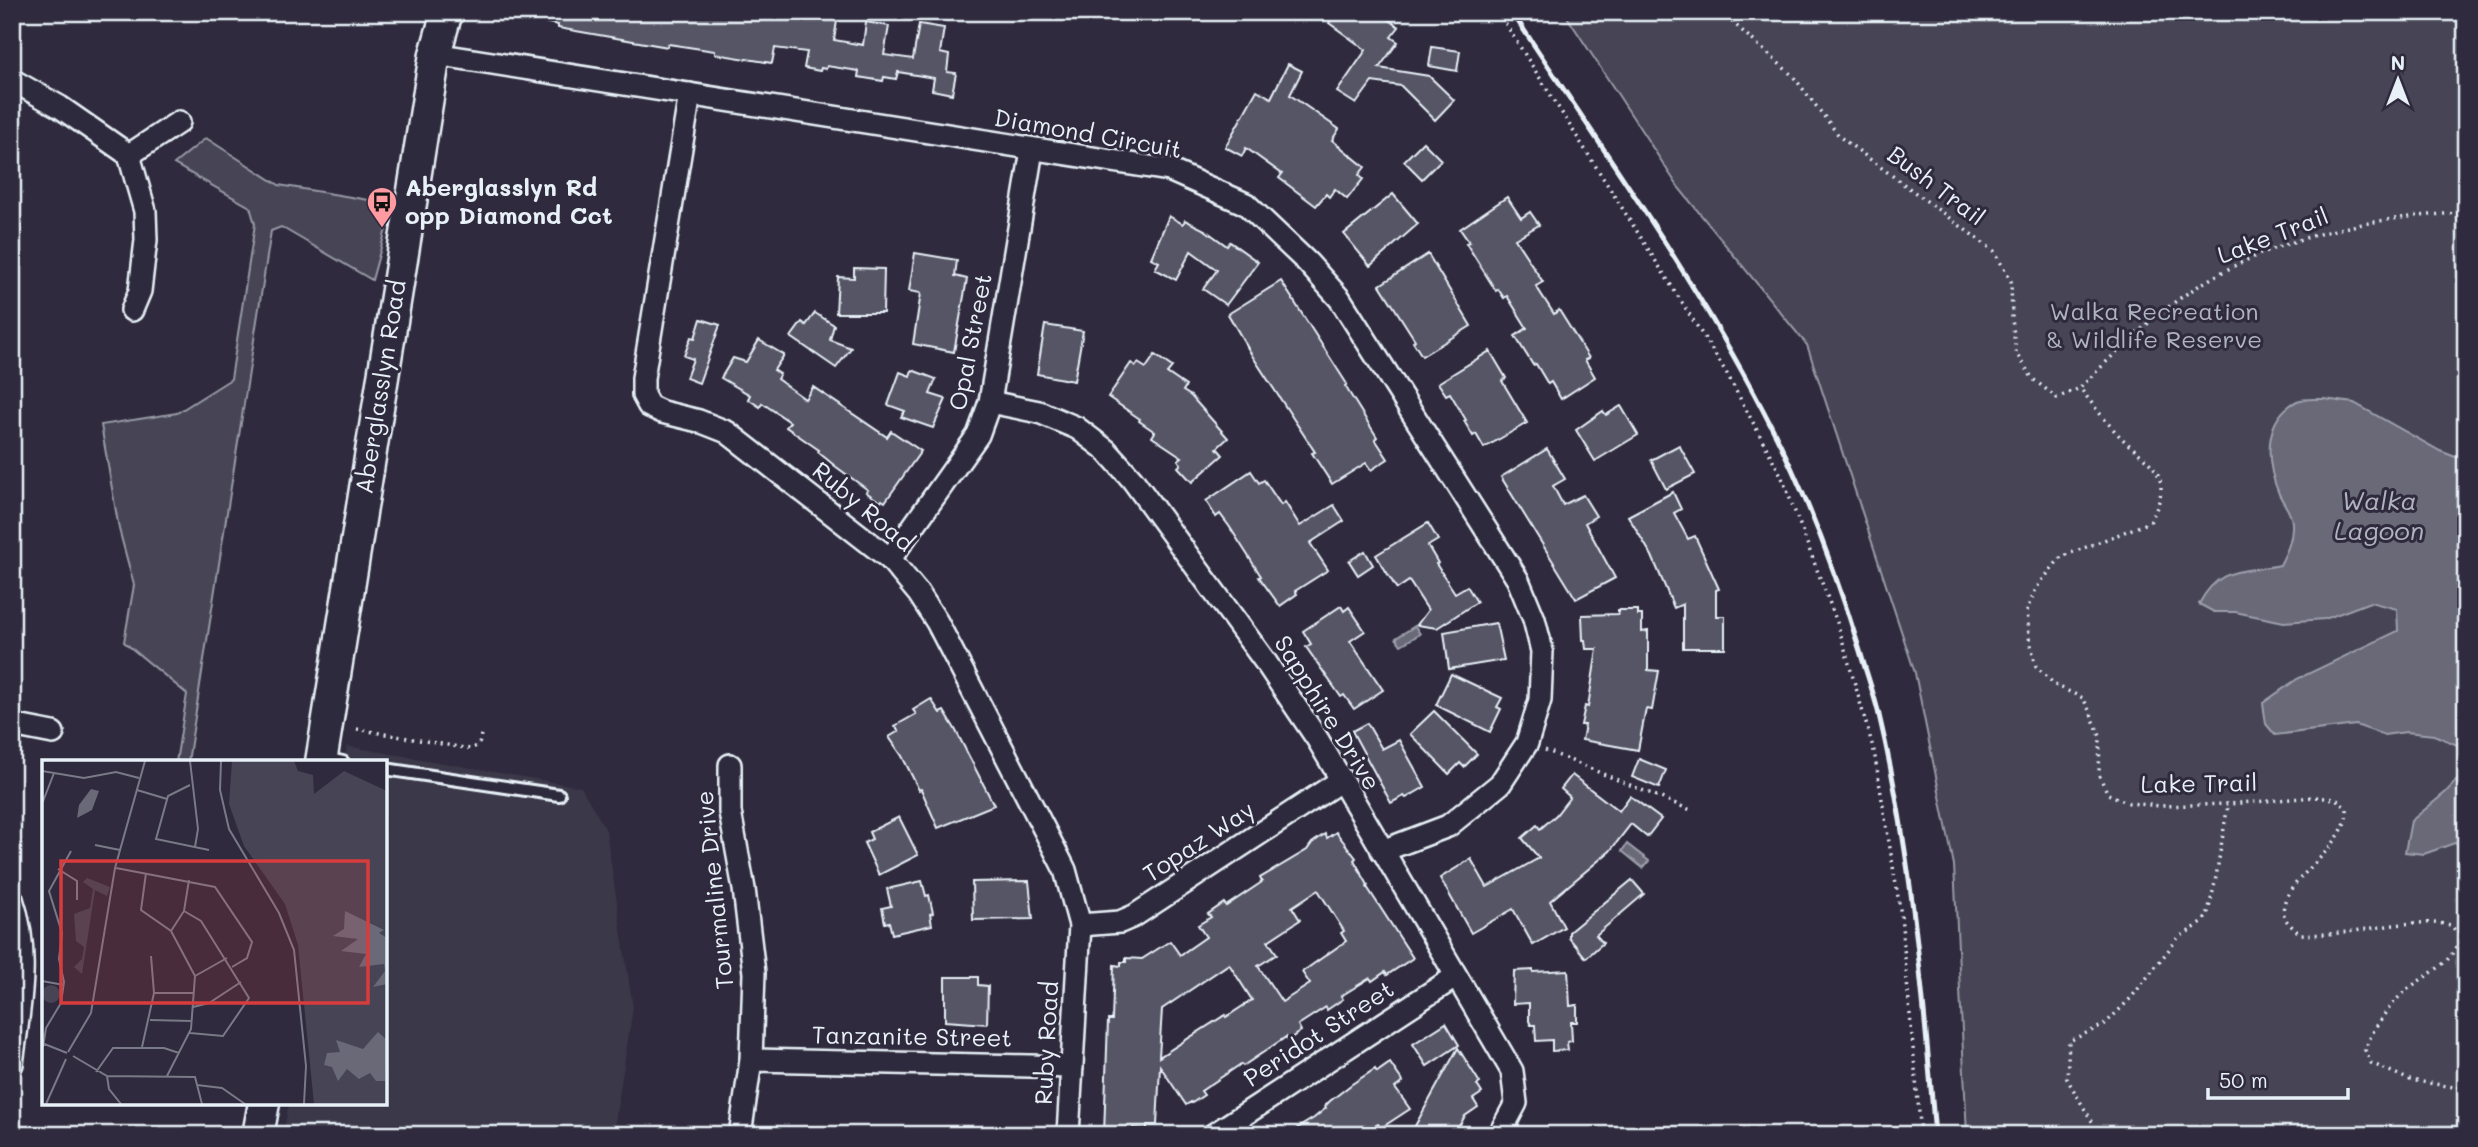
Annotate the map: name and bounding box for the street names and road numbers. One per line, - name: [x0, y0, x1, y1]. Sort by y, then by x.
- street label: Diamond Circuit: [992, 101, 1185, 164]
- street label: Bush Trail: [1882, 138, 1992, 232]
- street label: Lake Trail: [2212, 199, 2332, 270]
- street label: Opal Street: [941, 271, 998, 413]
- street label: Aberglasslyn Road: [347, 278, 412, 496]
- street label: Ruby Road: [807, 454, 921, 558]
- street label: Sapphire Drive: [1268, 629, 1388, 795]
- street label: Lake Trail: [2140, 766, 2258, 799]
- street label: Tourmaline Drive: [688, 789, 739, 991]
- street label: Topaz Way: [1137, 793, 1260, 888]
- street label: Peridot Street: [1237, 973, 1399, 1093]
- street label: Ruby Road: [1027, 980, 1064, 1106]
- street label: Tanzanite Street: [812, 1018, 1012, 1053]

